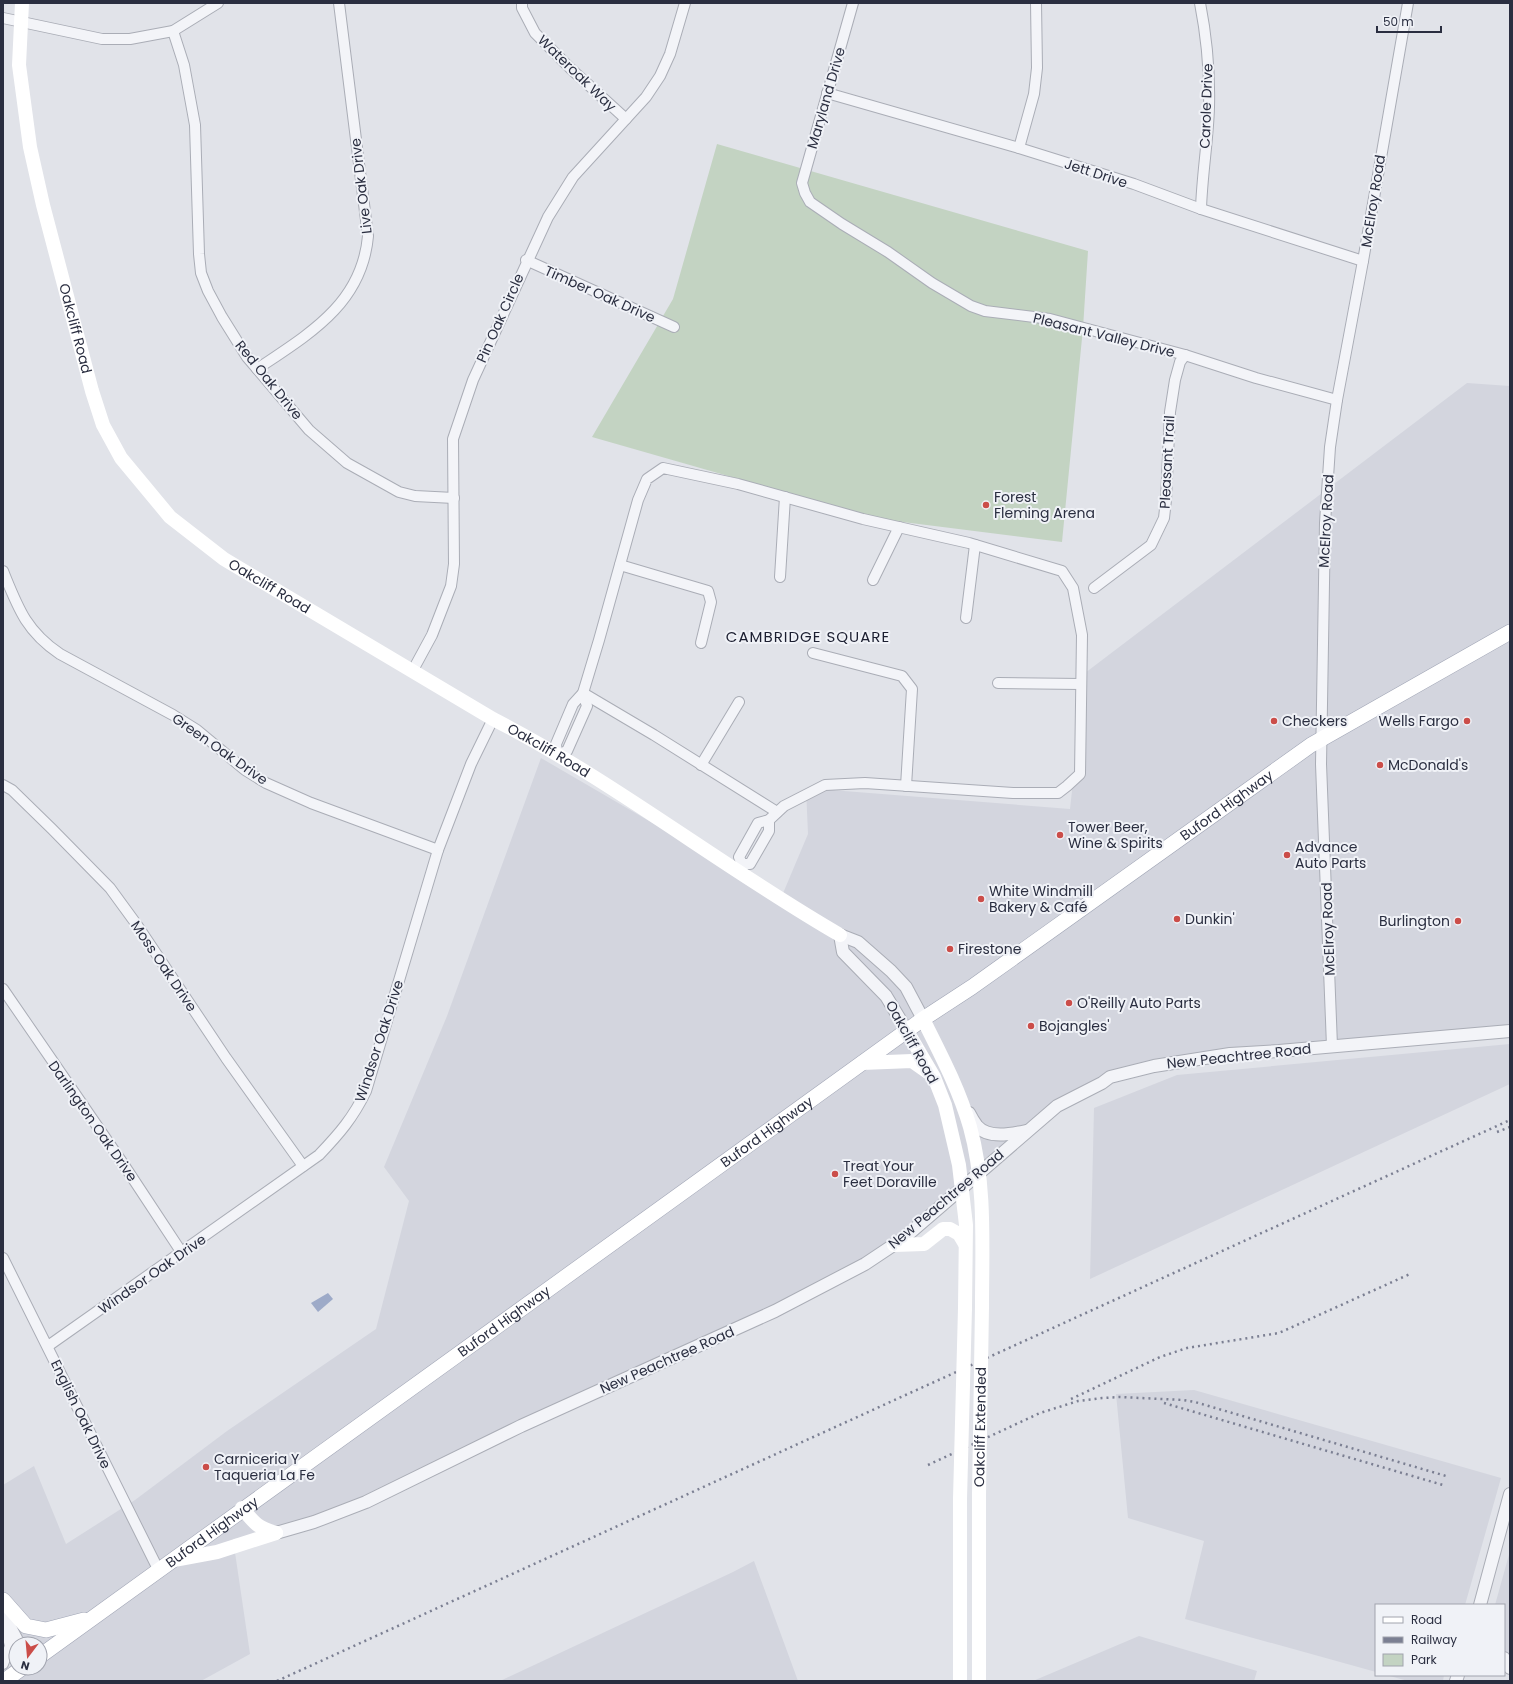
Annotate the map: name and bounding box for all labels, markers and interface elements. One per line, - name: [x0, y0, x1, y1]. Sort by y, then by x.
- scale bar: [1377, 8, 1441, 34]
- text: 50 m: [1383, 13, 1414, 30]
- street label: Wateroak Way: [533, 30, 621, 116]
- street label: Maryland Drive: [802, 45, 850, 151]
- street label: Carole Drive: [1195, 63, 1217, 149]
- street label: Live Oak Drive: [345, 137, 377, 235]
- street label: Jett Drive: [1062, 153, 1130, 193]
- street label: McElroy Road: [1356, 153, 1390, 249]
- street label: Timber Oak Drive: [542, 261, 659, 327]
- street label: Pin Oak Circle: [471, 270, 529, 366]
- street label: Oakcliff Road: [54, 281, 97, 376]
- street label: Pleasant Valley Drive: [1031, 308, 1177, 362]
- street label: Red Oak Drive: [231, 336, 307, 424]
- street label: Pleasant Trail: [1155, 415, 1179, 509]
- street label: McElroy Road: [1314, 474, 1338, 568]
- place label: Forest Fleming Arena: [994, 487, 1095, 523]
- marker: Forest Fleming Arena: [981, 500, 991, 510]
- street label: Oakcliff Road: [225, 554, 314, 618]
- district label: CAMBRIDGE SQUARE: [726, 626, 890, 647]
- street label: Green Oak Drive: [168, 708, 272, 790]
- place label: Checkers: [1282, 711, 1347, 731]
- place label: Wells Fargo: [1379, 711, 1459, 731]
- marker: Checkers: [1269, 716, 1279, 726]
- marker: Wells Fargo: [1462, 716, 1472, 726]
- street label: Oakcliff Road: [504, 718, 594, 782]
- place label: McDonald's: [1388, 755, 1468, 775]
- marker: McDonald's: [1375, 760, 1385, 770]
- street label: Buford Highway: [1176, 765, 1277, 845]
- place label: Tower Beer, Wine & Spirits: [1068, 817, 1163, 853]
- marker: Tower Beer, Wine & Spirits: [1055, 830, 1065, 840]
- place label: Advance Auto Parts: [1295, 837, 1366, 873]
- marker: Advance Auto Parts: [1282, 850, 1292, 860]
- place label: White Windmill Bakery & Café: [989, 881, 1093, 917]
- street label: McElroy Road: [1316, 882, 1340, 976]
- marker: White Windmill Bakery & Café: [976, 894, 986, 904]
- place label: Dunkin': [1185, 909, 1235, 929]
- place label: Burlington: [1379, 911, 1450, 931]
- marker: Dunkin': [1172, 914, 1182, 924]
- marker: Burlington: [1453, 916, 1463, 926]
- street label: Moss Oak Drive: [126, 917, 202, 1016]
- place label: Firestone: [958, 939, 1022, 959]
- marker: Firestone: [945, 944, 955, 954]
- street label: Windsor Oak Drive: [350, 977, 408, 1105]
- place label: O'Reilly Auto Parts: [1077, 993, 1201, 1013]
- street label: Oakcliff Road: [881, 997, 943, 1087]
- marker: O'Reilly Auto Parts: [1064, 998, 1074, 1008]
- place label: Bojangles': [1039, 1016, 1110, 1036]
- marker: Bojangles': [1026, 1021, 1036, 1031]
- street label: New Peachtree Road: [1166, 1038, 1312, 1074]
- street label: Darlington Oak Drive: [44, 1057, 142, 1186]
- street label: Buford Highway: [716, 1091, 817, 1172]
- street label: New Peachtree Road: [884, 1145, 1008, 1253]
- place label: Treat Your Feet Doraville: [843, 1156, 937, 1192]
- marker: Treat Your Feet Doraville: [830, 1169, 840, 1179]
- street label: Windsor Oak Drive: [94, 1229, 210, 1319]
- street label: Buford Highway: [453, 1281, 554, 1362]
- street label: New Peachtree Road: [597, 1321, 737, 1399]
- street label: English Oak Drive: [46, 1356, 116, 1472]
- street label: Oakcliff Extended: [969, 1367, 991, 1487]
- place label: Carniceria Y Taqueria La Fe: [214, 1449, 315, 1485]
- marker: Carniceria Y Taqueria La Fe: [201, 1462, 211, 1472]
- street label: Buford Highway: [161, 1492, 262, 1572]
- legend: [1375, 1604, 1505, 1676]
- text: Road: [1411, 1611, 1442, 1628]
- text: Railway: [1411, 1631, 1457, 1648]
- north arrow: [8, 1636, 48, 1676]
- text: Park: [1411, 1651, 1438, 1668]
- text: N: [19, 1657, 31, 1674]

